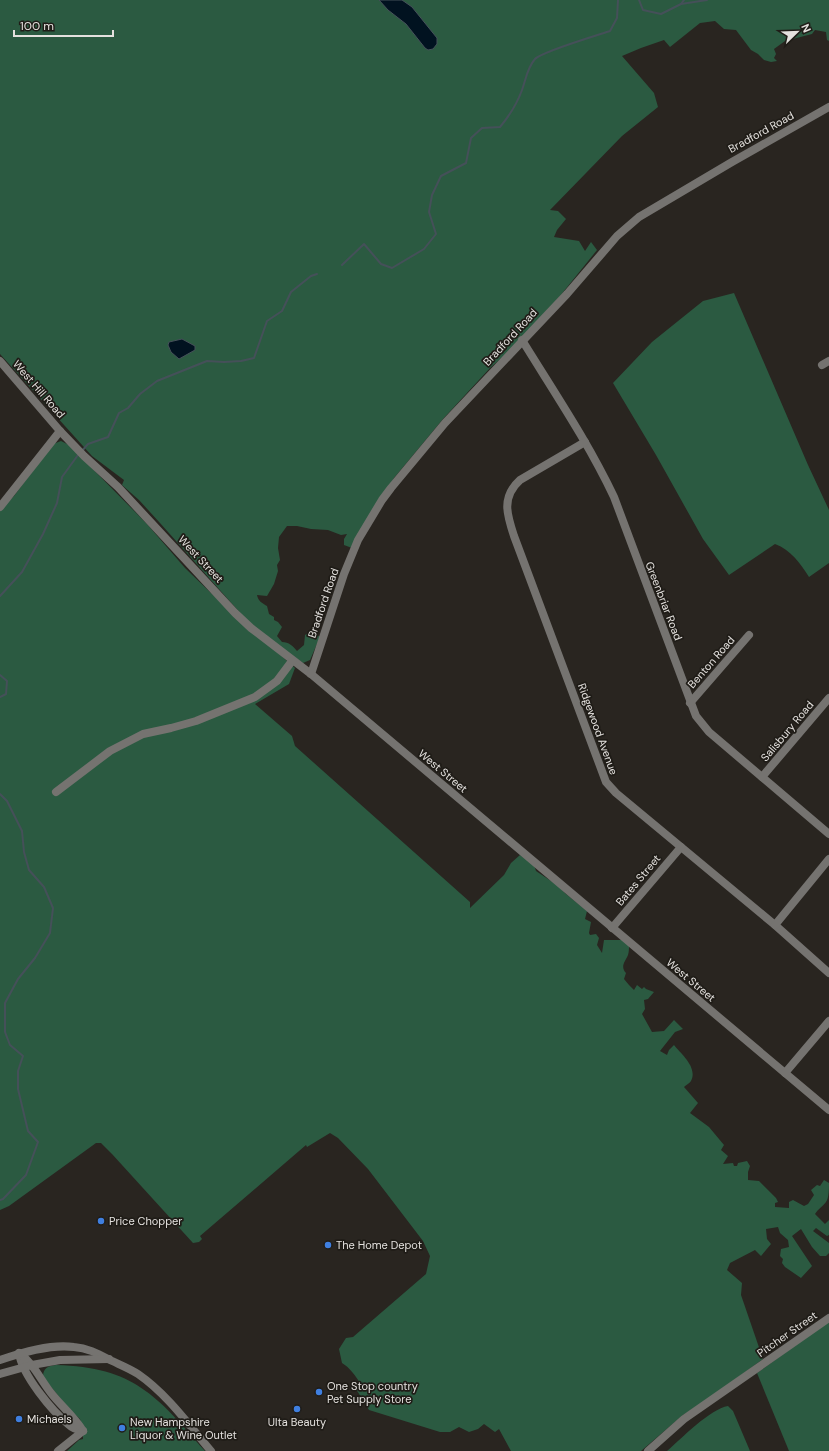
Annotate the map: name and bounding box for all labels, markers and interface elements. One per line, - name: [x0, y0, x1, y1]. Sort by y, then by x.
- scale bar: [14, 12, 113, 38]
- north arrow: [777, 12, 817, 52]
- text: 100 m: [20, 18, 54, 34]
- text: N: [798, 22, 814, 35]
- street label: Bradford Road: [726, 108, 796, 156]
- street label: Bradford Road: [480, 305, 540, 368]
- street label: West Hill Road: [10, 357, 68, 421]
- street label: West Street: [175, 532, 227, 586]
- street label: Greenbriar Road: [643, 560, 685, 642]
- street label: Bradford Road: [305, 566, 342, 640]
- street label: Benton Road: [684, 633, 738, 691]
- street label: Ridgewood Avenue: [575, 681, 621, 777]
- street label: Salisbury Road: [758, 698, 816, 764]
- street label: West Street: [416, 746, 470, 796]
- street label: Bates Street: [613, 852, 663, 908]
- street label: West Street: [664, 955, 718, 1005]
- place label: Price Chopper: [109, 1214, 182, 1228]
- marker: Price Chopper: [96, 1216, 106, 1226]
- place label: The Home Depot: [336, 1238, 422, 1252]
- marker: The Home Depot: [323, 1240, 333, 1250]
- street label: Pitcher Street: [754, 1308, 820, 1360]
- place label: One Stop country Pet Supply Store: [327, 1379, 418, 1406]
- marker: One Stop country Pet Supply Store: [314, 1387, 324, 1397]
- marker: Ulta Beauty: [292, 1404, 302, 1414]
- place label: Michaels: [27, 1412, 72, 1426]
- marker: Michaels: [14, 1414, 24, 1424]
- place label: New Hampshire Liquor & Wine Outlet: [130, 1415, 237, 1442]
- place label: Ulta Beauty: [268, 1415, 326, 1429]
- marker: New Hampshire Liquor & Wine Outlet: [117, 1423, 127, 1433]

